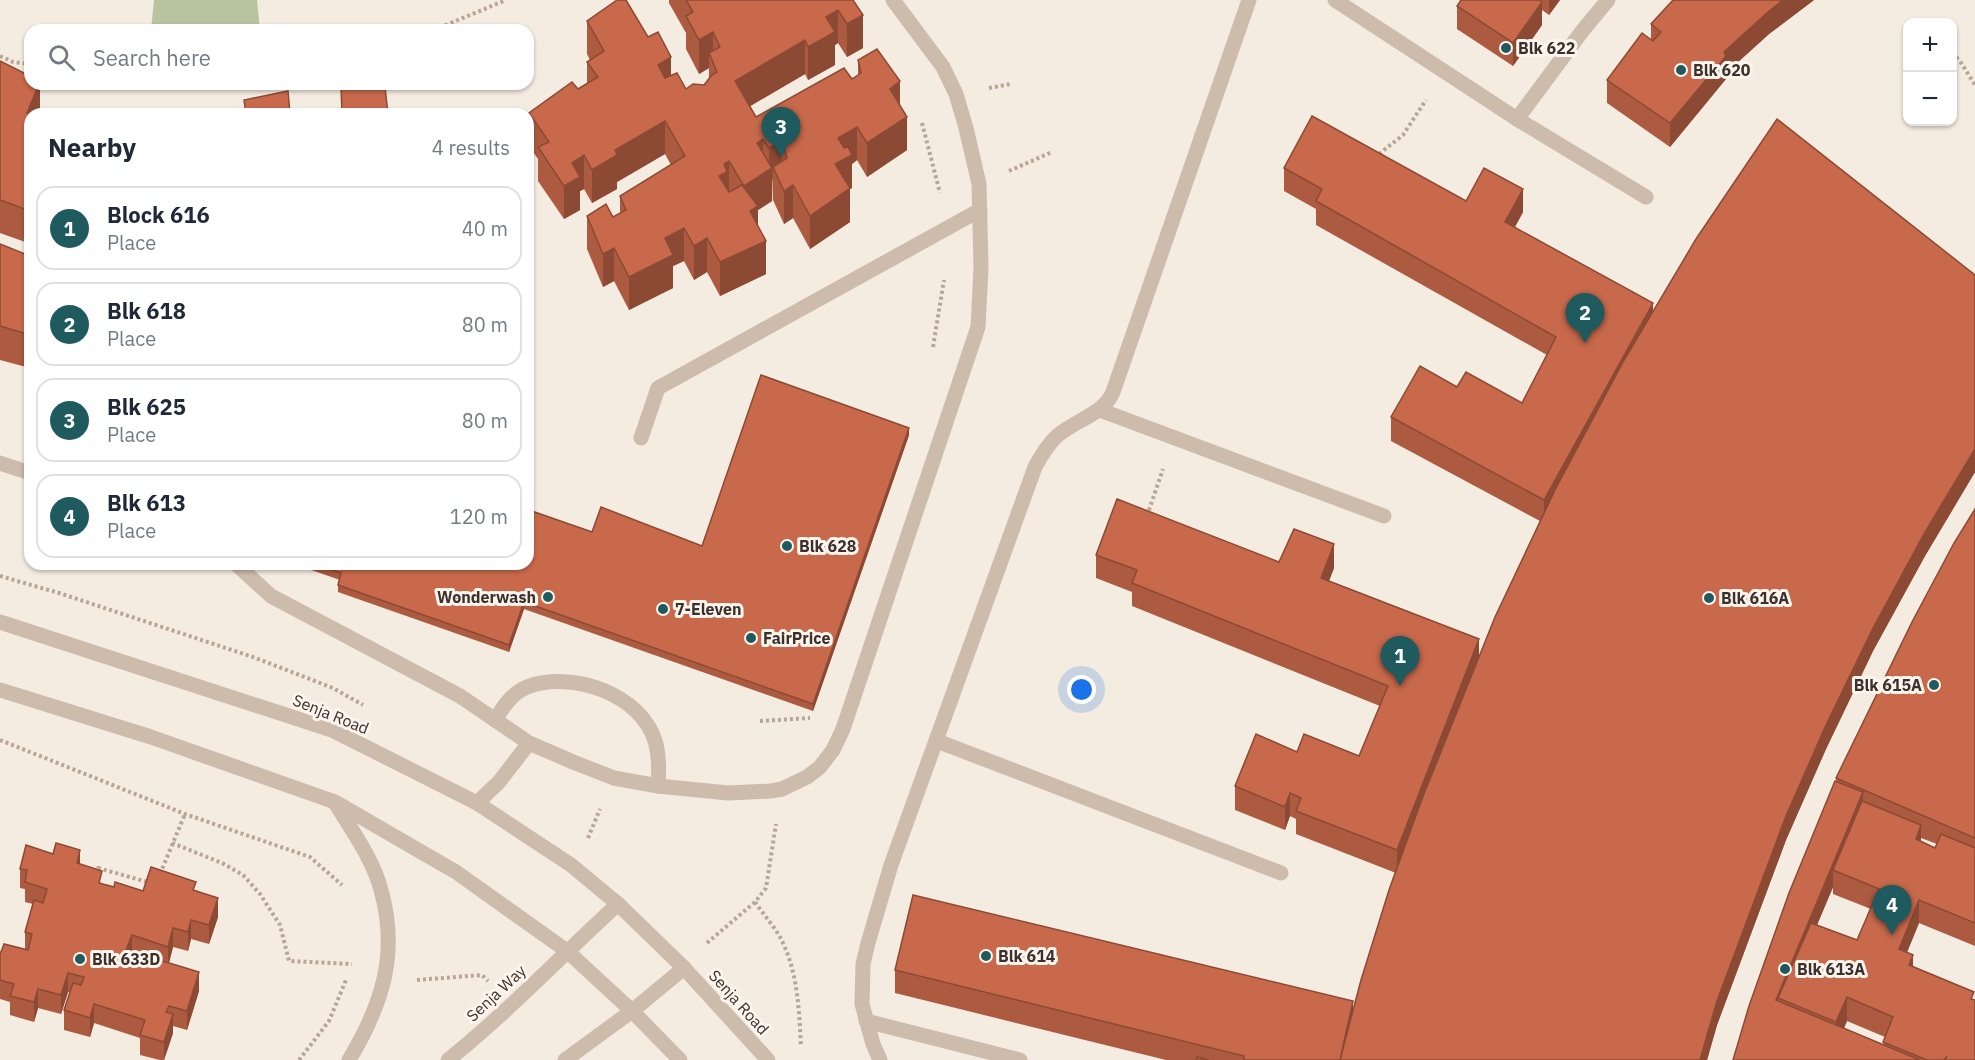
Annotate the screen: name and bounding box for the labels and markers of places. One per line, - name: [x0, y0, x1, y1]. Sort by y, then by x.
- place label: Blk 622: [1518, 38, 1575, 58]
- marker: Blk 622: [1499, 41, 1513, 55]
- place label: Blk 620: [1693, 60, 1751, 80]
- marker: Blk 620: [1674, 63, 1688, 77]
- pin: 3: [762, 108, 800, 157]
- pin: 2: [1566, 294, 1604, 343]
- place label: Blk 628: [799, 536, 856, 556]
- marker: Blk 628: [780, 539, 794, 553]
- place label: Wonderwash: [437, 587, 536, 607]
- place label: Blk 616A: [1721, 588, 1789, 608]
- marker: Wonderwash: [541, 590, 555, 604]
- marker: Blk 616A: [1702, 591, 1716, 605]
- place label: 7-Eleven: [675, 599, 741, 619]
- marker: 7-Eleven: [656, 602, 670, 616]
- place label: FairPrice: [763, 628, 830, 648]
- marker: FairPrice: [744, 631, 758, 645]
- pin: 1: [1380, 636, 1420, 686]
- place label: Blk 615A: [1854, 675, 1922, 695]
- marker: Blk 615A: [1927, 678, 1941, 692]
- pin: 4: [1872, 886, 1912, 935]
- place label: Blk 614: [998, 946, 1056, 966]
- place label: Blk 633D: [92, 949, 160, 969]
- marker: Blk 614: [979, 949, 993, 963]
- marker: Blk 633D: [73, 952, 87, 966]
- place label: Blk 613A: [1797, 959, 1865, 979]
- marker: Blk 613A: [1778, 962, 1792, 976]

